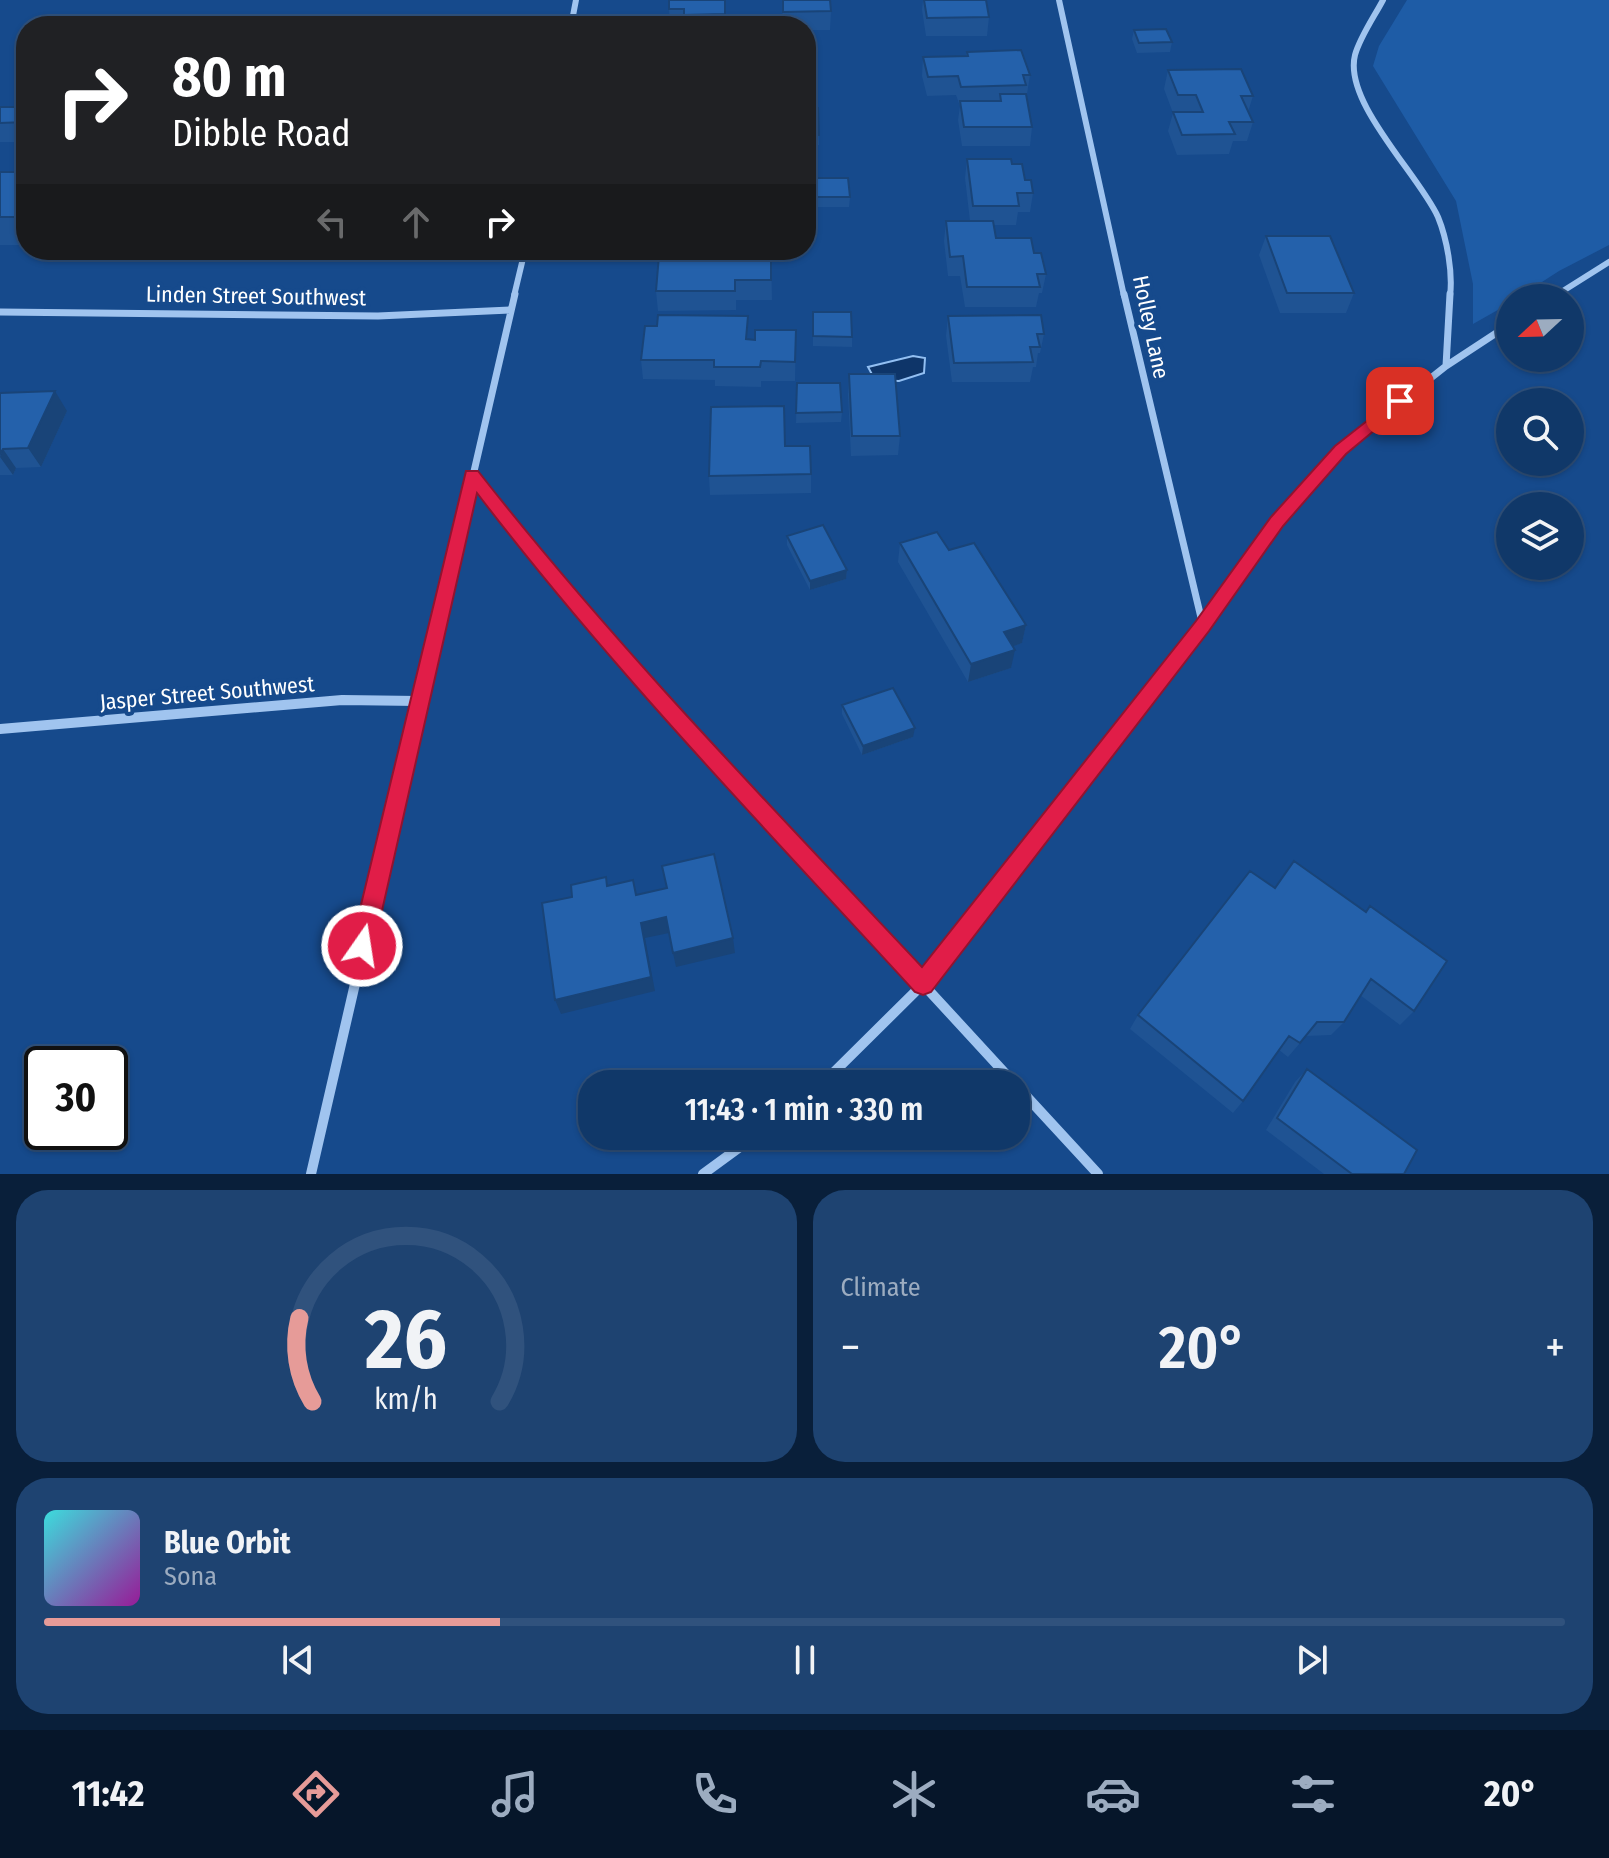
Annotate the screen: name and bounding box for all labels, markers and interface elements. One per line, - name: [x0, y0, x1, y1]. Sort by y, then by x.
- text: 80 m: [172, 44, 287, 111]
- icon: right: [40, 48, 144, 152]
- text: Dibble Road: [172, 112, 351, 156]
- icon: left: [310, 200, 354, 244]
- icon: ahead: [394, 200, 438, 244]
- icon: right: [478, 200, 522, 244]
- street label: Holley Lane: [1127, 273, 1175, 381]
- street label: Linden Street Southwest: [146, 281, 367, 311]
- north arrow: [1496, 284, 1584, 372]
- map controls: [1496, 284, 1584, 580]
- pin: [1366, 367, 1434, 435]
- icon: arrive: [1378, 379, 1422, 423]
- button: search: [1496, 388, 1584, 476]
- button: layers: [1496, 492, 1584, 580]
- street label: Jasper Street Southwest: [99, 670, 316, 716]
- position arrow: [320, 904, 404, 988]
- speed limit sign: 30: [24, 1046, 128, 1150]
- text: 11:43 · 1 min · 330 m: [685, 1092, 923, 1128]
- text: Climate: [841, 1272, 921, 1303]
- text: 26: [364, 1290, 447, 1390]
- text: 20°: [1159, 1312, 1247, 1384]
- text: −: [841, 1321, 860, 1374]
- text: +: [1545, 1321, 1565, 1374]
- text: km/h: [374, 1382, 438, 1417]
- text: Blue Orbit: [164, 1525, 290, 1561]
- text: Sona: [164, 1561, 217, 1592]
- icon: previous: [276, 1638, 320, 1682]
- icon: pause: [783, 1638, 827, 1682]
- icon: next: [1290, 1638, 1334, 1682]
- icon: directions: [288, 1766, 344, 1822]
- icon: music: [487, 1766, 543, 1822]
- icon: phone: [687, 1766, 743, 1822]
- icon: climate: [886, 1766, 942, 1822]
- icon: car: [1085, 1766, 1141, 1822]
- icon: filters: [1285, 1766, 1341, 1822]
- text: 11:42: [72, 1772, 144, 1816]
- text: 20°: [1484, 1772, 1537, 1816]

